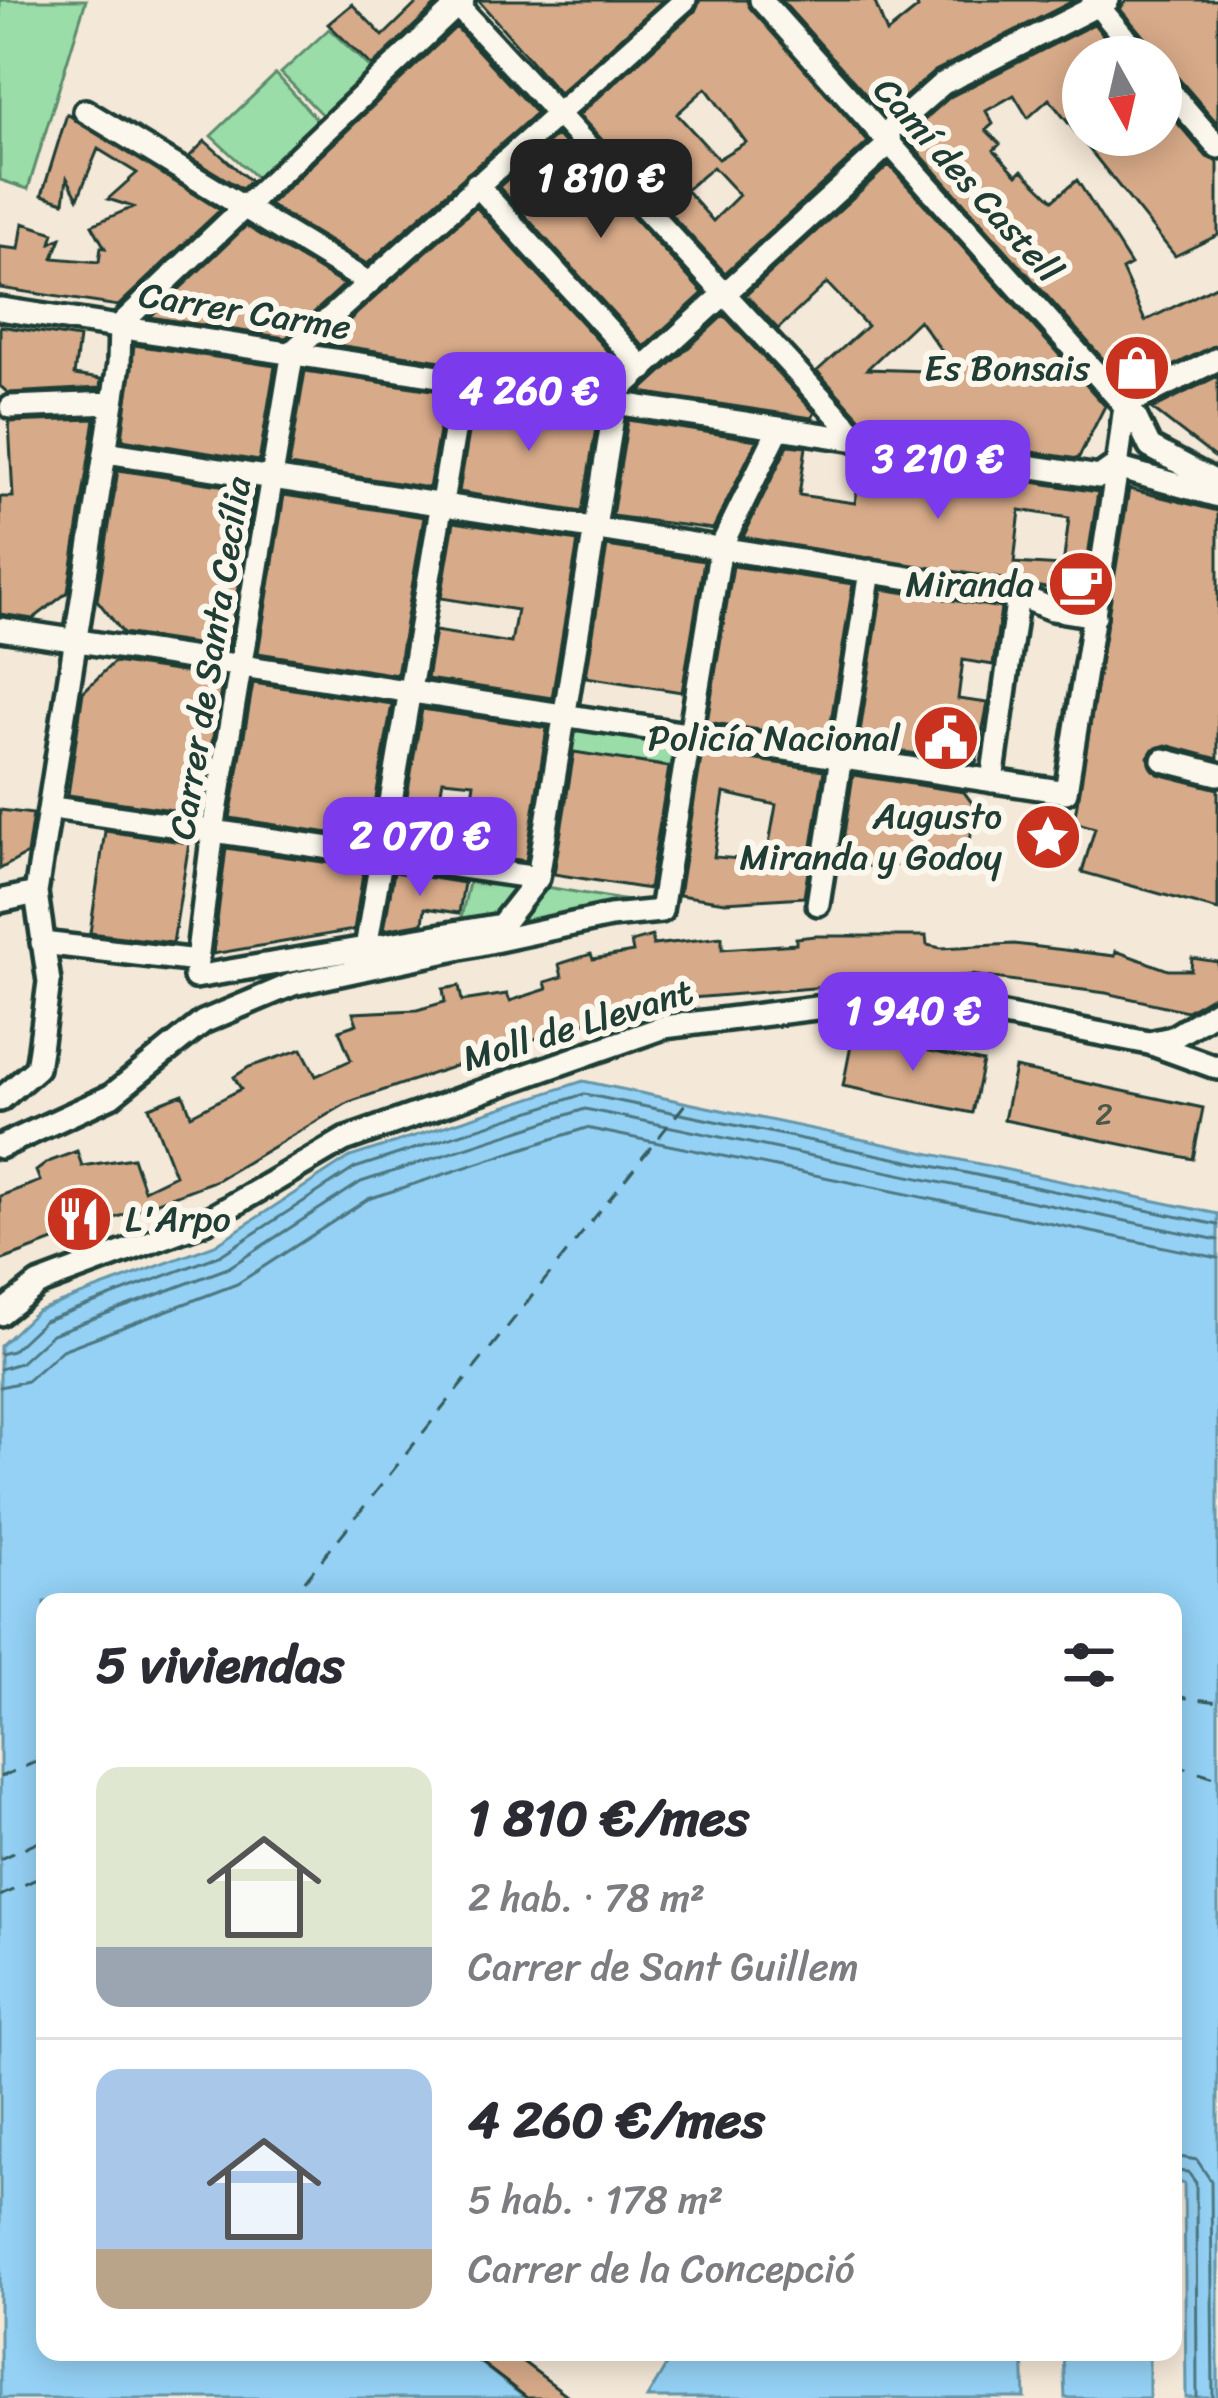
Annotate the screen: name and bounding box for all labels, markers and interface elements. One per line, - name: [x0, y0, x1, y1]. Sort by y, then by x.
- north arrow: [1062, 36, 1182, 156]
- map controls: [1062, 36, 1182, 156]
- street label: Camí des Castell: [857, 62, 1080, 299]
- pin: 1 810 €: [490, 139, 712, 241]
- text: 1 810 €: [537, 143, 665, 212]
- street label: Carrer Carme: [134, 263, 356, 359]
- shop icon: Es Bonsais: [1102, 333, 1172, 403]
- place label: Es Bonsais: [924, 336, 1090, 400]
- pin: 4 260 €: [418, 352, 640, 454]
- text: 4 260 €: [459, 356, 599, 425]
- pin: 3 210 €: [827, 420, 1049, 522]
- text: 3 210 €: [872, 424, 1004, 493]
- street label: Carrer de Santa Cecília: [150, 471, 270, 844]
- cafe icon: Miranda: [1046, 549, 1116, 619]
- place label: Miranda: [905, 552, 1034, 616]
- public building icon: Policía Nacional: [911, 703, 981, 773]
- place label: Policía Nacional: [648, 706, 901, 770]
- place label: Augusto Miranda y Godoy: [740, 784, 1003, 889]
- pin: 2 070 €: [309, 797, 531, 899]
- text: 2 070 €: [350, 801, 490, 870]
- place icon: Augusto Miranda y Godoy: [1013, 802, 1083, 872]
- street label: Moll de Llevant: [455, 960, 701, 1090]
- pin: 1 940 €: [802, 972, 1024, 1074]
- text: 1 940 €: [845, 976, 981, 1045]
- house number: 2: [1095, 1087, 1113, 1141]
- restaurant icon: L'Arpo: [44, 1184, 114, 1254]
- place label: L'Arpo: [125, 1187, 231, 1251]
- text: 5 viviendas: [96, 1620, 344, 1710]
- icon: filters: [1056, 1632, 1122, 1698]
- text: 1 810 €/mes: [468, 1773, 749, 1863]
- icon: home: [192, 1815, 336, 1959]
- text: 2 hab. · 78 m²: [468, 1863, 705, 1932]
- text: Carrer de Sant Guillem: [468, 1932, 859, 2001]
- text: 4 260 €/mes: [468, 2075, 765, 2165]
- icon: home: [192, 2117, 336, 2261]
- text: 5 hab. · 178 m²: [468, 2165, 723, 2234]
- text: Carrer de la Concepció: [468, 2234, 855, 2303]

